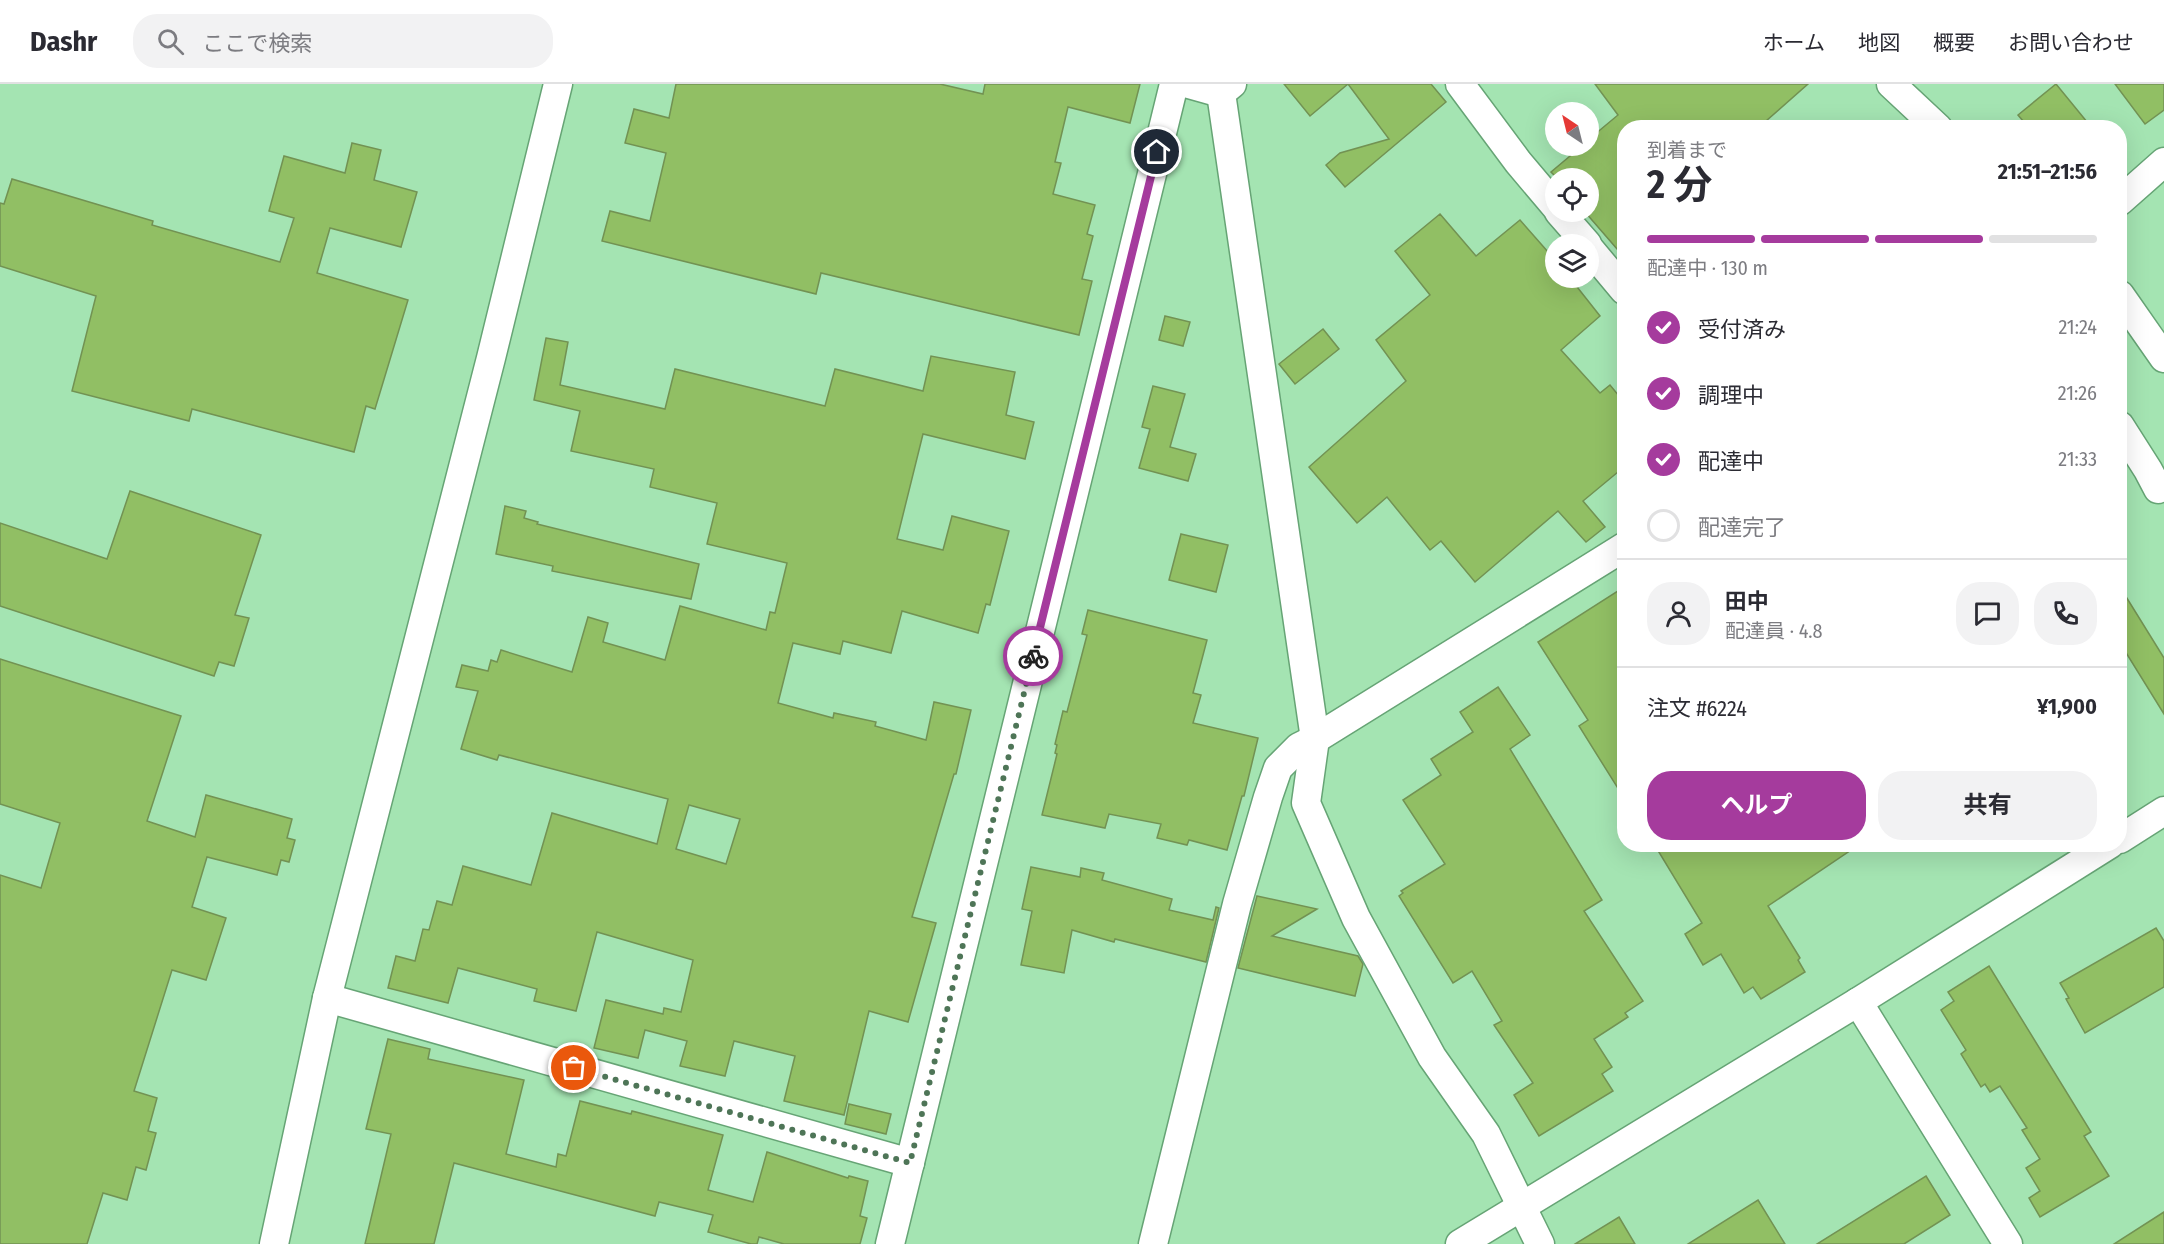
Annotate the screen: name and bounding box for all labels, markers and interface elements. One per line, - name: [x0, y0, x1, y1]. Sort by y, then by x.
- search box: [133, 14, 553, 68]
- text: Dashr: [30, 25, 97, 58]
- icon: search: [154, 25, 187, 58]
- text: ここで検索: [202, 30, 312, 57]
- text: ホーム: [1763, 30, 1825, 56]
- text: 地図: [1858, 30, 1900, 56]
- text: 概要: [1933, 30, 1975, 56]
- text: お問い合わせ: [2008, 30, 2134, 56]
- north arrow: [1545, 102, 1599, 156]
- map controls: [1545, 102, 1599, 288]
- pin: [1131, 126, 1182, 177]
- icon: home: [1140, 135, 1173, 168]
- text: 到着まで: [1647, 138, 1727, 162]
- text: 21:51–21:56: [1998, 158, 2097, 185]
- text: 2 分: [1647, 162, 1712, 208]
- button: locate: [1545, 168, 1599, 222]
- button: layers: [1545, 234, 1599, 288]
- text: 配達中 · 130 m: [1647, 256, 1768, 280]
- icon: check: [1647, 311, 1680, 344]
- text: 21:24: [2058, 315, 2097, 339]
- text: 受付済み: [1698, 316, 1786, 343]
- icon: check: [1647, 377, 1680, 410]
- text: 21:26: [2058, 381, 2097, 405]
- text: 調理中: [1698, 382, 1764, 409]
- icon: check: [1647, 443, 1680, 476]
- text: 21:33: [2058, 447, 2097, 471]
- text: 配達中: [1698, 448, 1764, 475]
- text: 配達完了: [1698, 514, 1786, 541]
- button: person: [1647, 582, 1710, 645]
- button: chat: [1956, 582, 2019, 645]
- button: phone: [2034, 582, 2097, 645]
- text: 田中: [1725, 588, 1769, 615]
- text: 配達員 · 4.8: [1725, 619, 1823, 643]
- courier: [1003, 626, 1063, 686]
- icon: bike: [1017, 640, 1050, 673]
- text: ¥1,900: [2037, 693, 2097, 720]
- text: 注文 #6224: [1647, 695, 1747, 722]
- button: ヘルプ: [1647, 771, 1866, 840]
- button: 共有: [1878, 771, 2097, 840]
- pin: [548, 1042, 599, 1093]
- icon: bag: [557, 1051, 590, 1084]

